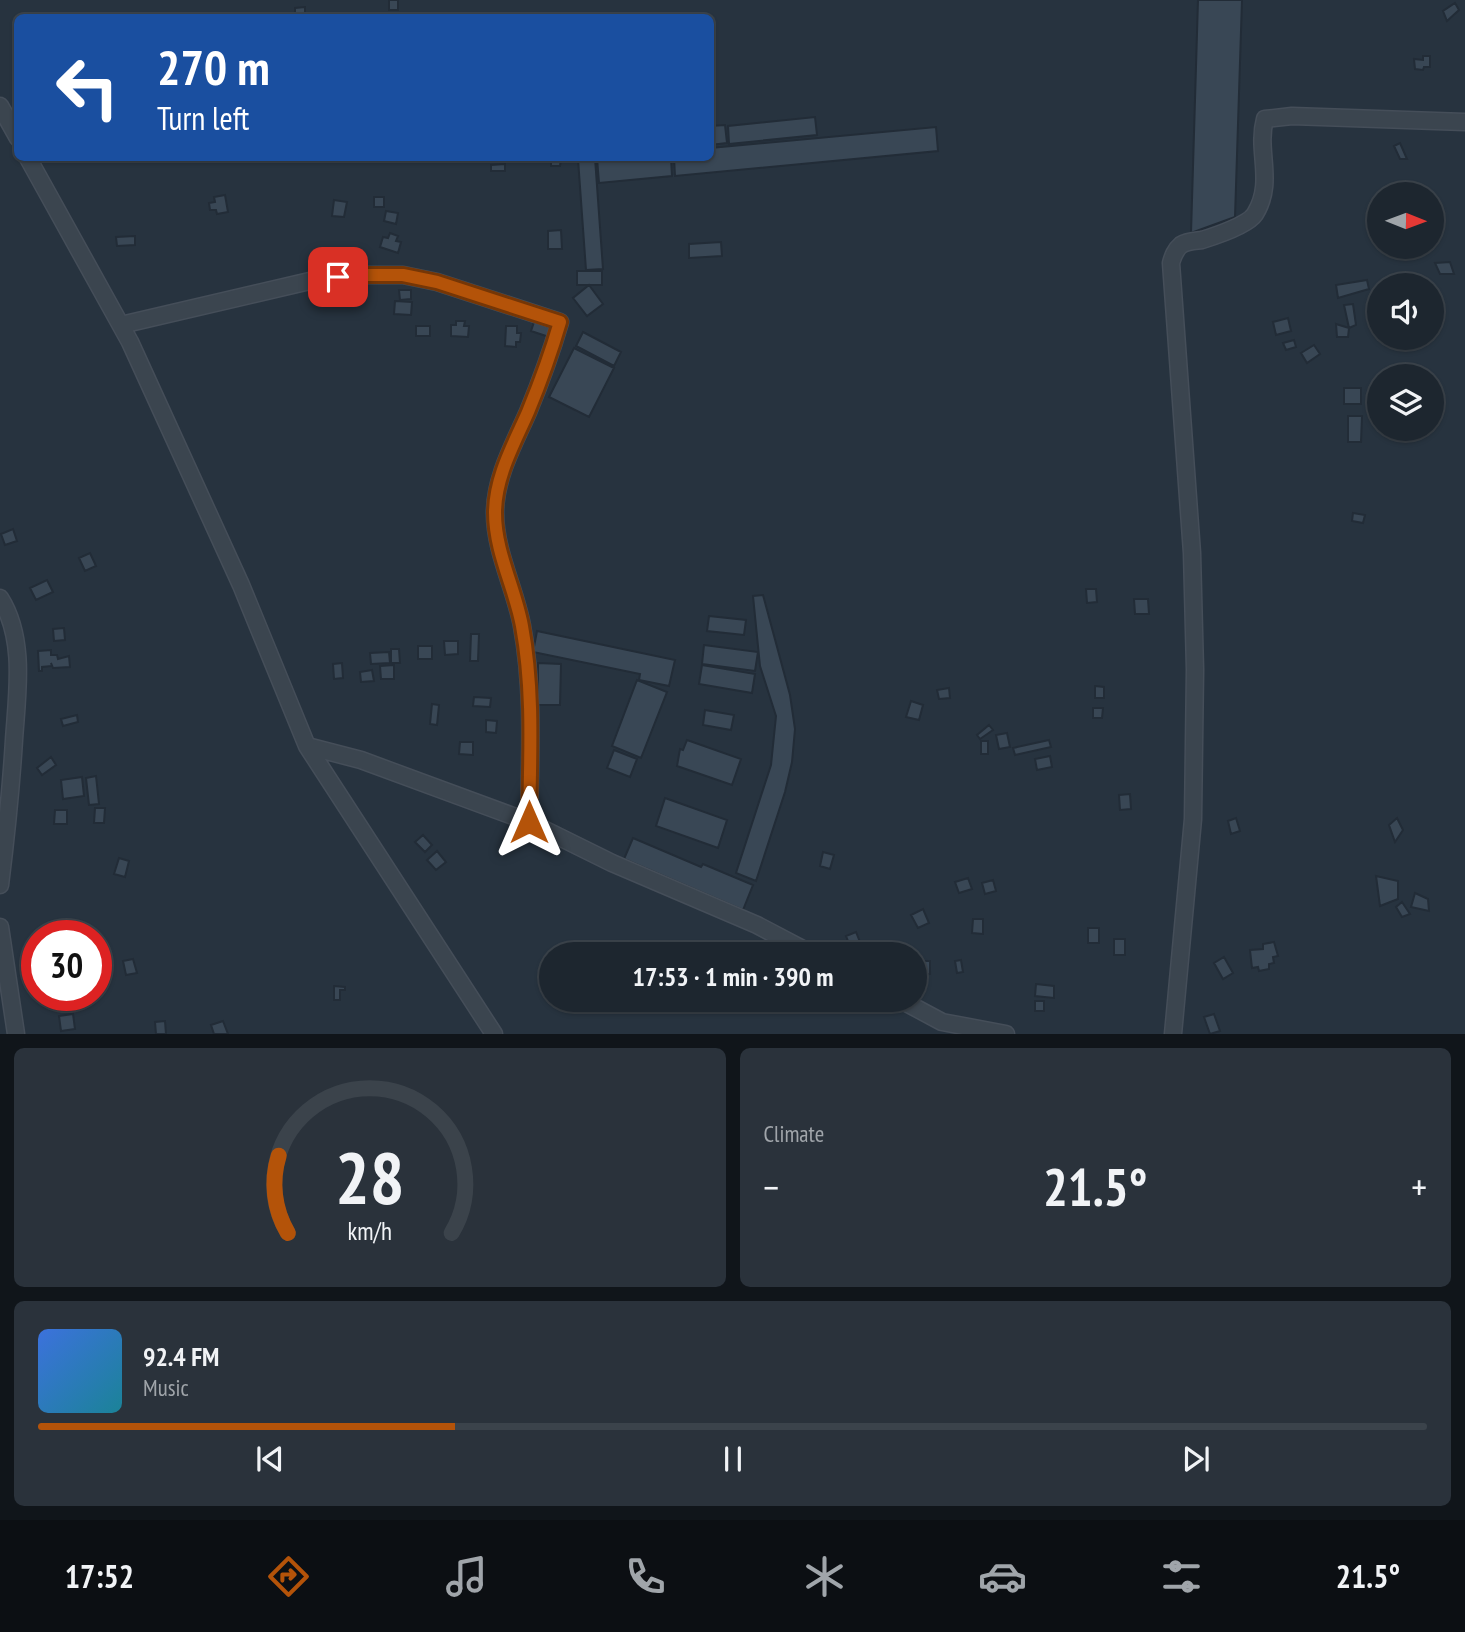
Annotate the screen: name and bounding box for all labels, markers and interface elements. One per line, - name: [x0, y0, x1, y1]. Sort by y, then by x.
- text: 270 m: [157, 35, 270, 99]
- icon: left: [42, 42, 133, 133]
- text: Turn left: [157, 97, 249, 139]
- north arrow: [1367, 182, 1444, 259]
- map controls: [1367, 182, 1444, 441]
- pin: [308, 247, 368, 307]
- icon: arrive: [319, 258, 357, 296]
- button: sound: [1367, 273, 1444, 350]
- button: layers: [1367, 364, 1444, 441]
- position arrow: [492, 785, 566, 859]
- speed limit sign: 30: [21, 920, 112, 1011]
- text: 17:53 · 1 min · 390 m: [633, 960, 833, 993]
- text: Climate: [764, 1119, 824, 1148]
- text: 28: [335, 1130, 405, 1224]
- text: 21.5°: [1043, 1153, 1148, 1220]
- text: −: [764, 1162, 779, 1211]
- text: +: [1411, 1162, 1427, 1211]
- text: km/h: [348, 1215, 392, 1247]
- text: 92.4 FM: [143, 1340, 219, 1373]
- text: Music: [143, 1373, 189, 1402]
- icon: previous: [251, 1440, 289, 1478]
- icon: pause: [714, 1440, 752, 1478]
- icon: next: [1177, 1440, 1215, 1478]
- icon: directions: [264, 1552, 313, 1601]
- icon: music: [442, 1552, 491, 1601]
- icon: phone: [621, 1552, 670, 1601]
- icon: climate: [800, 1552, 849, 1601]
- icon: car: [978, 1552, 1027, 1601]
- icon: filters: [1157, 1552, 1206, 1601]
- text: 17:52: [65, 1555, 134, 1597]
- text: 21.5°: [1336, 1555, 1400, 1597]

